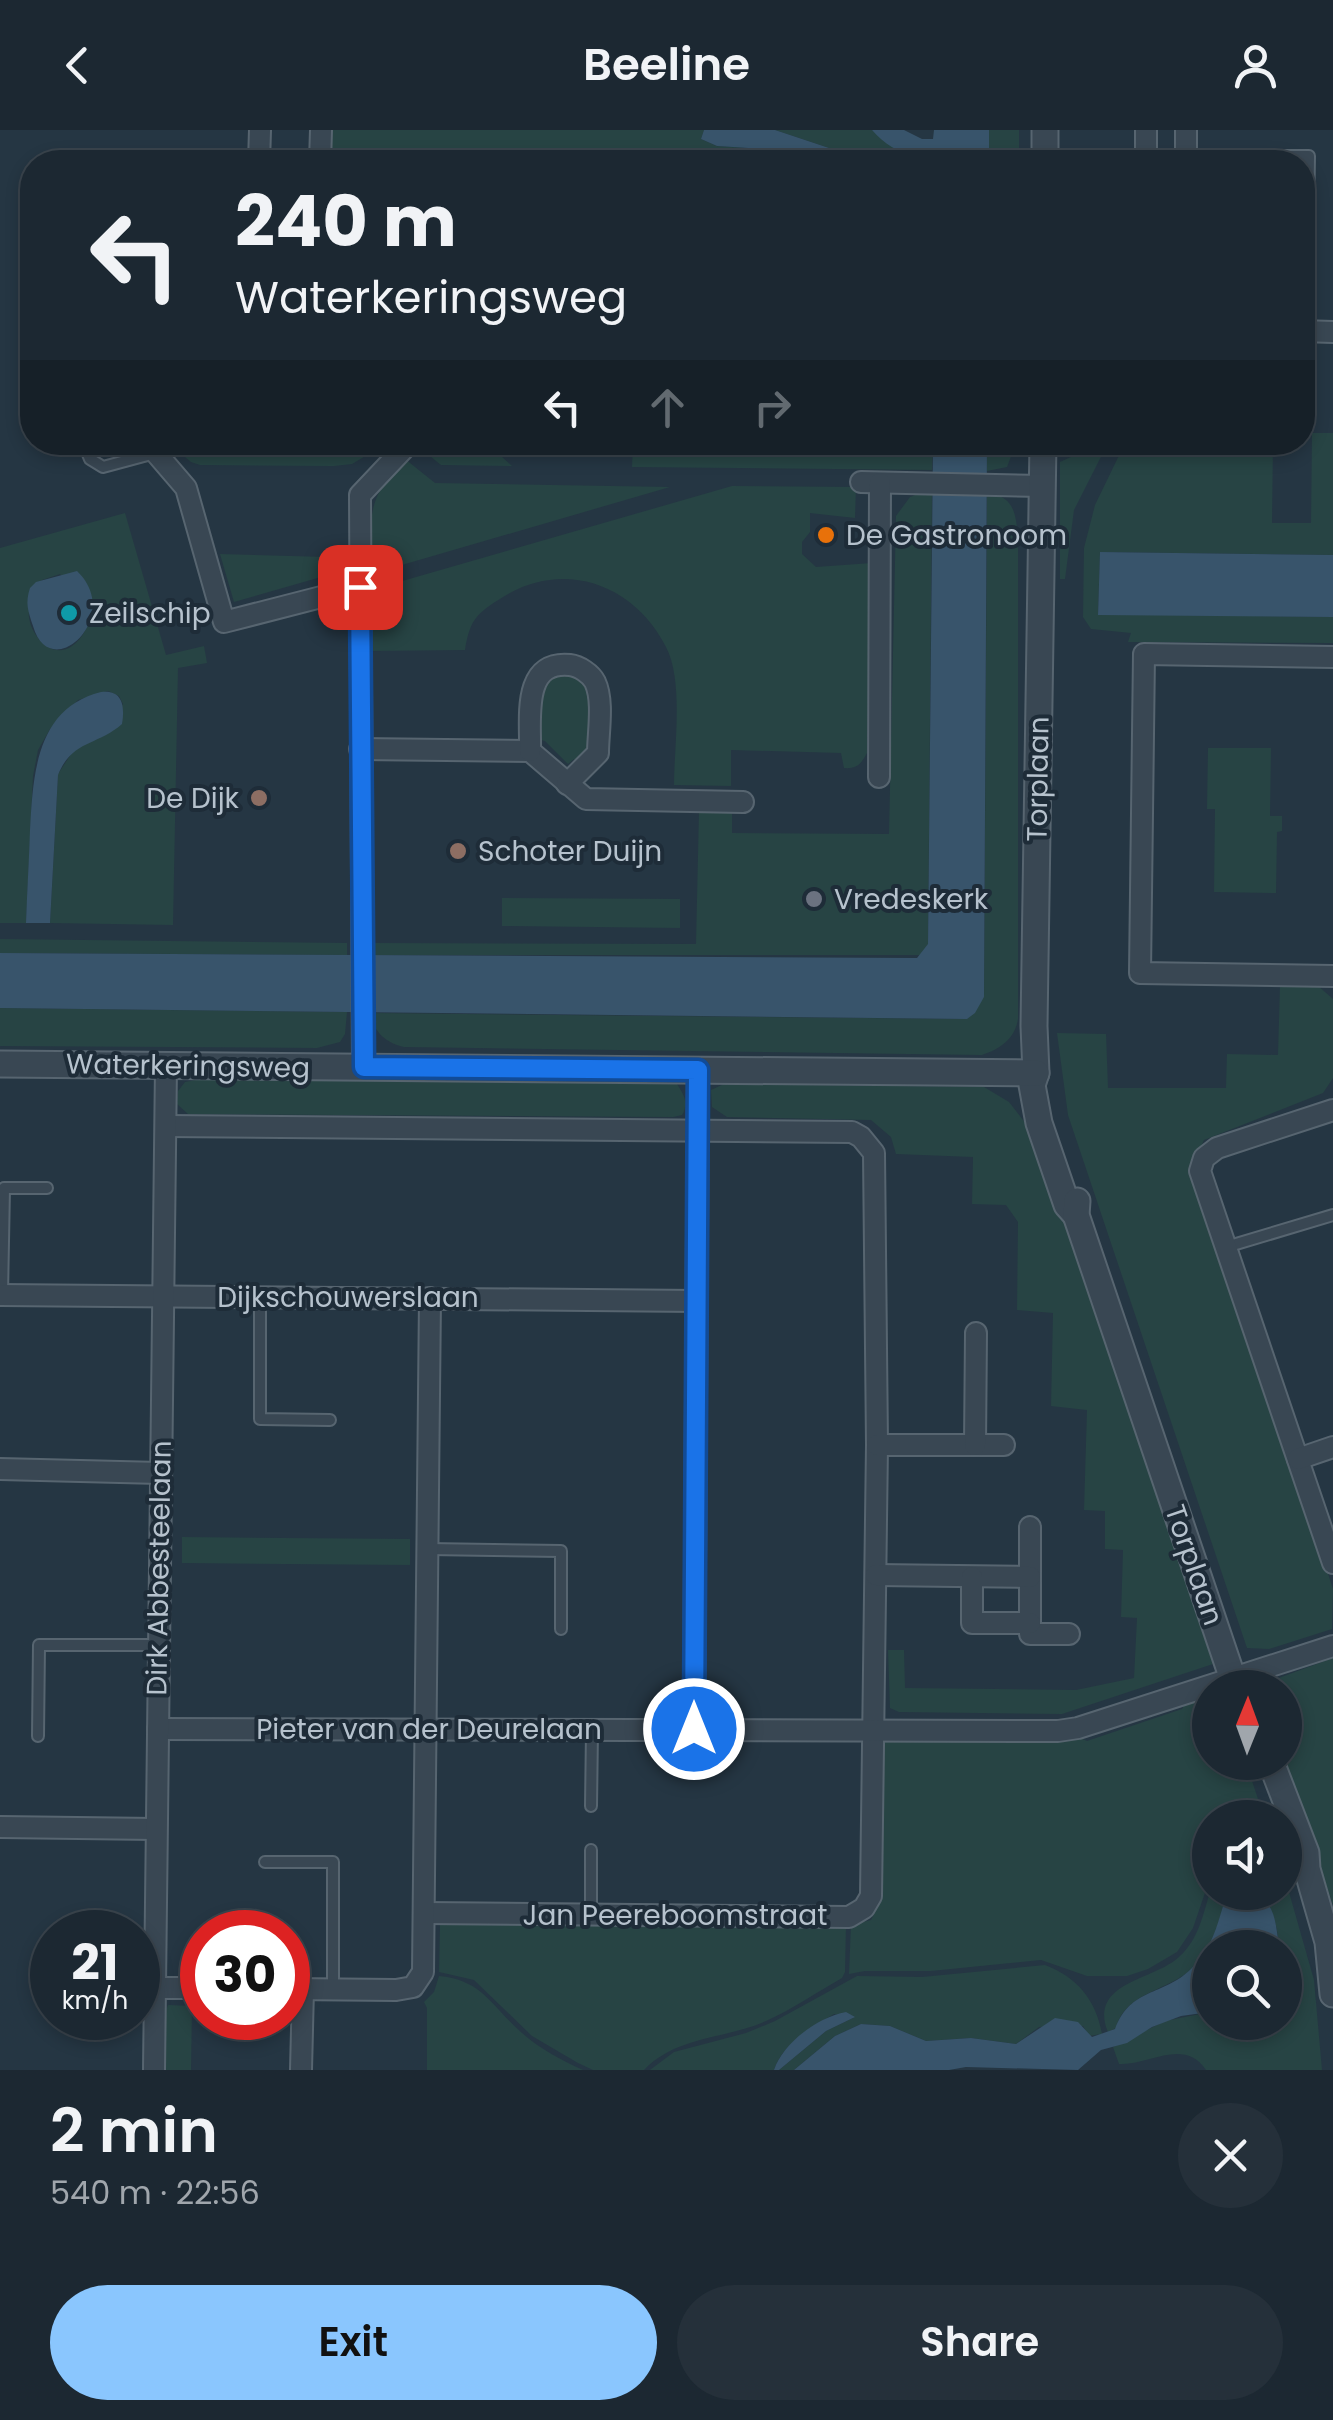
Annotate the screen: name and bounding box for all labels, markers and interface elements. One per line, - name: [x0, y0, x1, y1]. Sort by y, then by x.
- text: Beeline: [583, 33, 750, 96]
- icon: back: [50, 38, 105, 93]
- icon: person: [1228, 38, 1283, 93]
- text: 240 m: [235, 172, 457, 271]
- icon: left: [70, 190, 200, 320]
- text: Waterkeringsweg: [235, 266, 627, 329]
- icon: left: [535, 380, 590, 435]
- icon: ahead: [640, 380, 695, 435]
- icon: right: [745, 380, 800, 435]
- place label: De Gastronoom: [846, 516, 1067, 555]
- marker: De Gastronoom: [815, 524, 837, 546]
- pin: [318, 545, 403, 630]
- icon: arrive: [333, 560, 388, 615]
- place label: Zeilschip: [89, 594, 211, 633]
- marker: Zeilschip: [58, 602, 80, 624]
- street label: Torplaan: [1017, 716, 1059, 842]
- place label: De Dijk: [146, 779, 240, 818]
- marker: De Dijk: [248, 787, 270, 809]
- place label: Schoter Duijn: [478, 832, 662, 871]
- marker: Schoter Duijn: [447, 840, 469, 862]
- place label: Vredeskerk: [834, 880, 989, 919]
- marker: Vredeskerk: [803, 888, 825, 910]
- street label: Waterkeringsweg: [66, 1044, 310, 1088]
- street label: Dijkschouwerslaan: [217, 1278, 479, 1317]
- street label: Dirk Abbesteelaan: [137, 1440, 181, 1696]
- street label: Torplaan: [1155, 1500, 1233, 1630]
- north arrow: [1192, 1670, 1302, 1780]
- map controls: [1192, 1670, 1302, 2040]
- position arrow: [642, 1677, 746, 1781]
- street label: Pieter van der Deurelaan: [256, 1710, 602, 1749]
- button: sound: [1192, 1800, 1302, 1910]
- street label: Jan Peereboomstraat: [523, 1896, 827, 1935]
- speed limit sign: 30: [180, 1910, 310, 2040]
- text: 21: [71, 1927, 119, 1998]
- button: search: [1192, 1930, 1302, 2040]
- text: km/h: [62, 1983, 128, 2018]
- text: 2 min: [50, 2089, 218, 2173]
- button: close: [1178, 2103, 1283, 2208]
- text: 540 m · 22:56: [50, 2170, 260, 2215]
- button: Exit: [50, 2285, 657, 2400]
- button: Share: [677, 2285, 1283, 2400]

